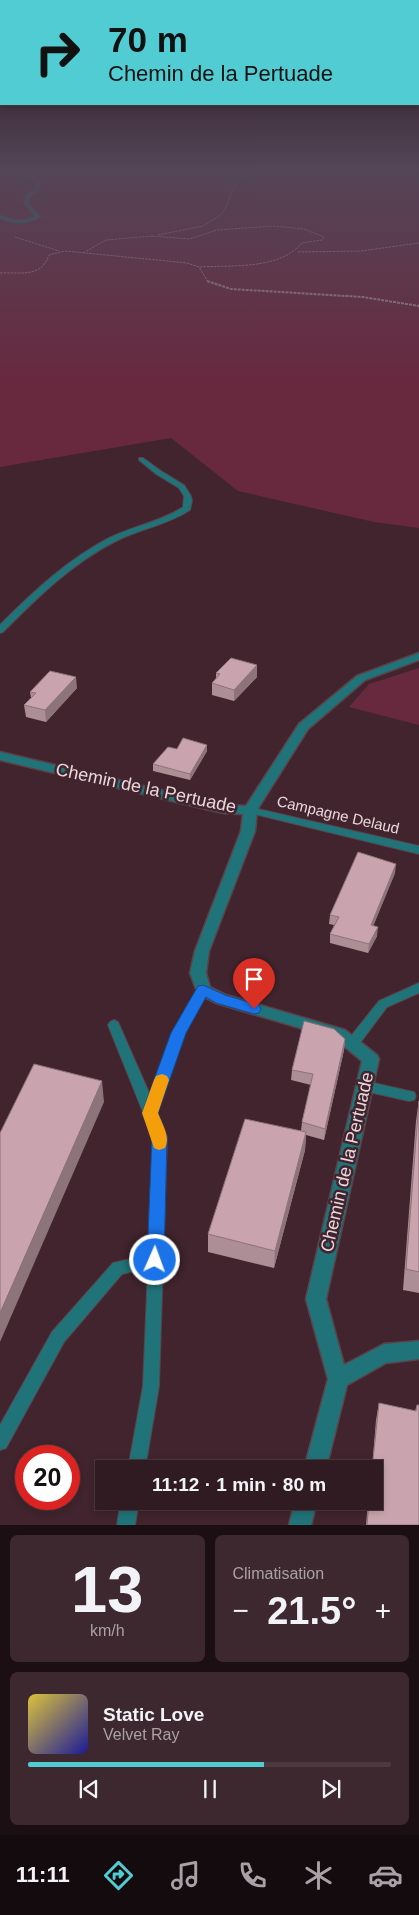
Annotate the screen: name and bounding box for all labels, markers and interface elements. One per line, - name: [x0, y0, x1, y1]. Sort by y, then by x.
- icon: right: [25, 20, 90, 85]
- text: 70 m: [108, 20, 188, 59]
- text: Chemin de la Pertuade: [108, 61, 333, 86]
- street label: Chemin de la Pertuade: [54, 759, 238, 817]
- street label: Campagne Delaud: [275, 792, 401, 837]
- pin: [233, 958, 275, 1009]
- icon: arrive: [240, 965, 268, 993]
- street label: Chemin de la Pertuade: [317, 1070, 377, 1254]
- position arrow: [128, 1233, 180, 1285]
- speed limit sign: 20: [15, 1445, 80, 1510]
- text: 11:12 · 1 min · 80 m: [152, 1474, 326, 1495]
- text: 13: [71, 1553, 143, 1626]
- text: Climatisation: [233, 1565, 324, 1582]
- text: 21.5°: [267, 1590, 356, 1632]
- text: −: [233, 1595, 249, 1626]
- text: +: [375, 1595, 391, 1626]
- text: km/h: [90, 1622, 125, 1639]
- text: Static Love: [103, 1704, 204, 1725]
- text: Velvet Ray: [103, 1726, 179, 1743]
- icon: previous: [75, 1775, 103, 1803]
- icon: pause: [196, 1775, 224, 1803]
- icon: next: [317, 1775, 345, 1803]
- icon: directions: [101, 1858, 136, 1893]
- icon: music: [168, 1858, 203, 1893]
- icon: phone: [235, 1858, 270, 1893]
- icon: climate: [301, 1858, 336, 1893]
- icon: car: [368, 1858, 403, 1893]
- text: 11:11: [16, 1862, 70, 1887]

